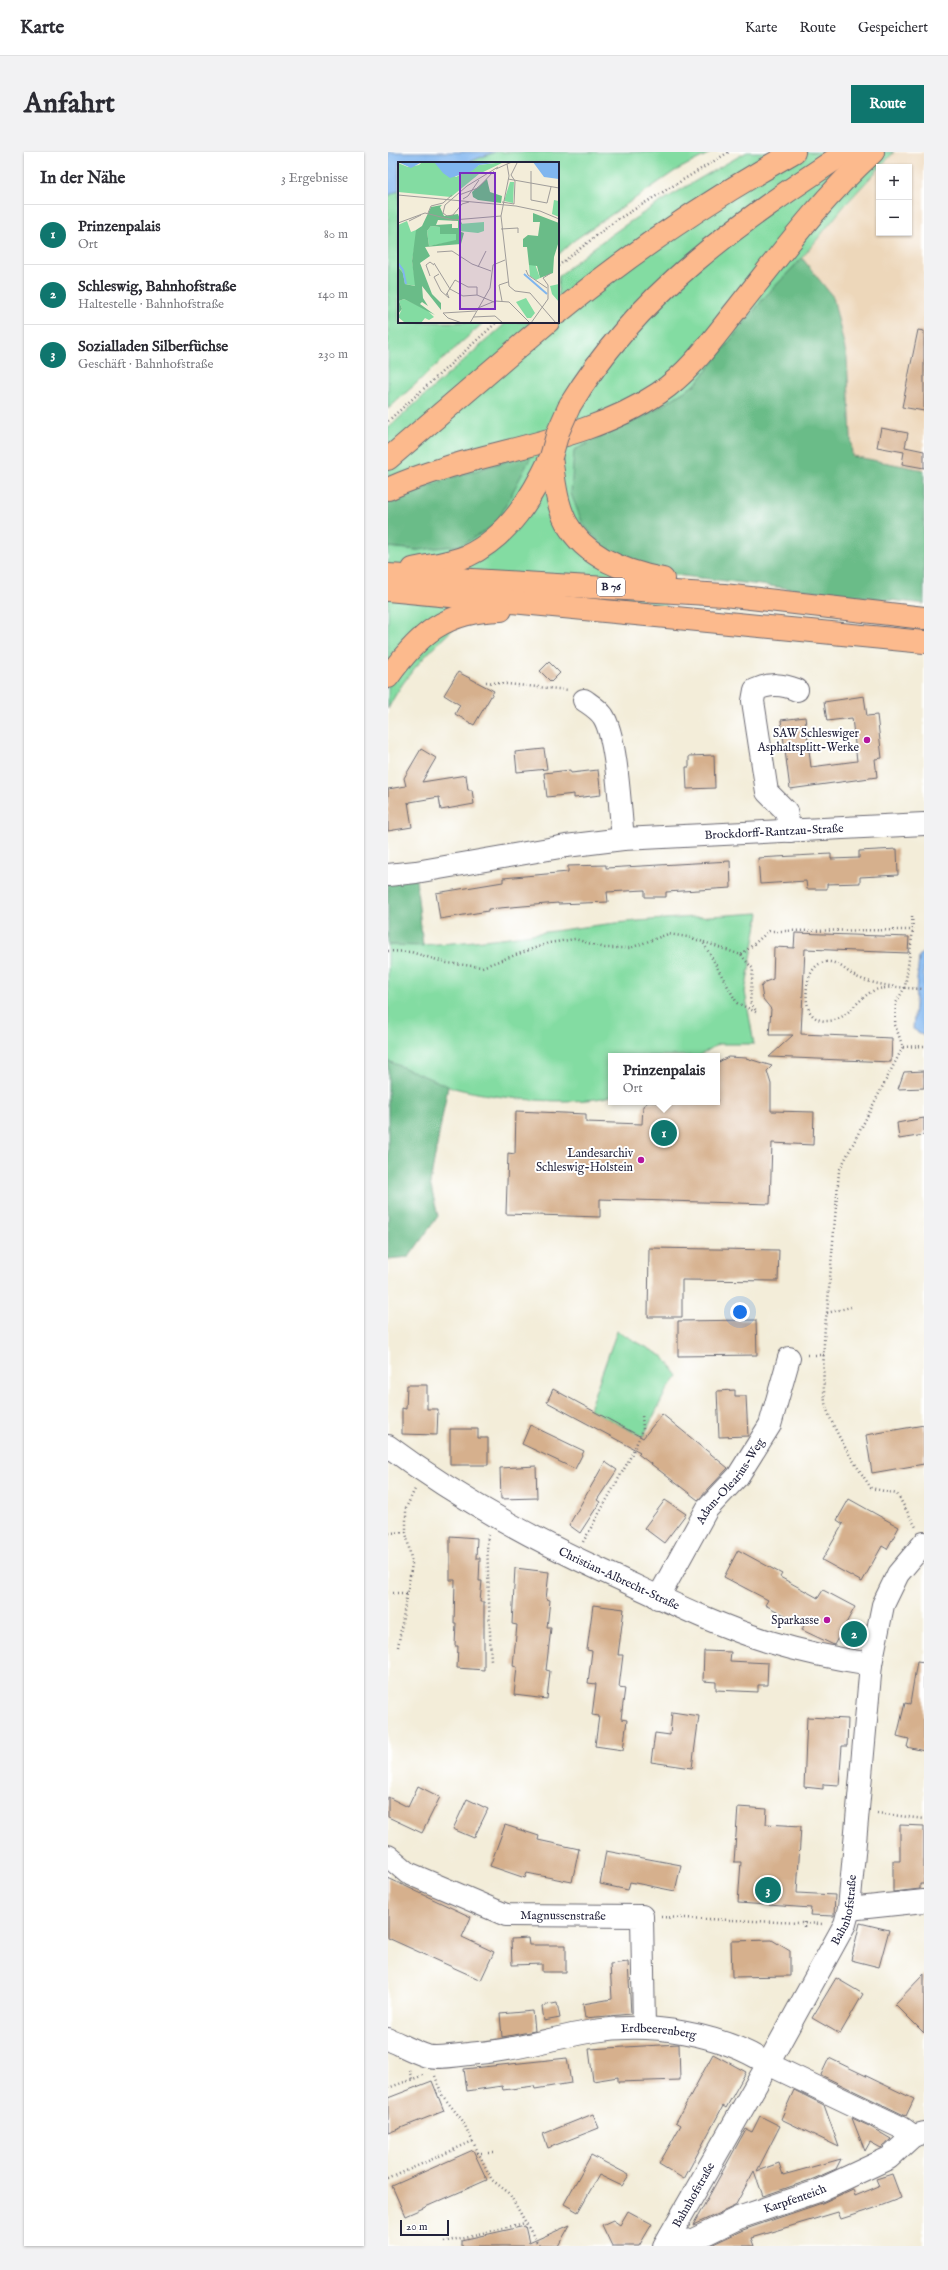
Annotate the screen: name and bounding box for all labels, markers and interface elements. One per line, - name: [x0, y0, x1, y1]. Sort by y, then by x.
- text: Karte: [20, 16, 64, 40]
- text: Karte: [745, 19, 777, 37]
- text: Route: [799, 19, 836, 37]
- text: Gespeichert: [858, 19, 928, 37]
- button: Route: [851, 85, 924, 123]
- text: Anfahrt: [24, 87, 115, 122]
- inset map: [398, 162, 559, 323]
- map controls: [876, 164, 912, 236]
- button: +: [876, 164, 912, 200]
- text: In der Nähe: [40, 168, 125, 189]
- text: 3 Ergebnisse: [281, 170, 348, 187]
- button: −: [876, 200, 912, 236]
- text: Prinzenpalais: [78, 217, 161, 236]
- text: 1: [51, 226, 55, 243]
- text: 80 m: [324, 226, 348, 243]
- text: Ort: [78, 236, 98, 253]
- text: Schleswig, Bahnhofstraße: [78, 277, 236, 296]
- text: 2: [50, 286, 56, 303]
- text: 140 m: [318, 286, 348, 303]
- text: Haltestelle · Bahnhofstraße: [78, 296, 224, 313]
- text: Sozialladen Silberfüchse: [78, 337, 228, 356]
- text: 3: [51, 346, 55, 363]
- text: 230 m: [318, 346, 348, 363]
- text: Geschäft · Bahnhofstraße: [78, 356, 213, 373]
- road number: B 76: [597, 578, 625, 596]
- place label: SAW Schleswiger Asphaltsplitt-Werke: [757, 726, 860, 756]
- marker: SAW Schleswiger Asphaltsplitt-Werke: [862, 735, 872, 745]
- street label: Brockdorff-Rantzau-Straße: [704, 820, 844, 842]
- popup: [608, 1053, 720, 1105]
- text: Prinzenpalais: [623, 1061, 705, 1080]
- text: Ort: [623, 1080, 643, 1097]
- pin: 1: [651, 1118, 677, 1148]
- place label: Landesarchiv Schleswig-Holstein: [536, 1146, 634, 1175]
- marker: Landesarchiv Schleswig-Holstein: [636, 1155, 646, 1165]
- your location: [730, 1302, 750, 1322]
- street label: Adam-Olearius-Weg: [692, 1435, 768, 1528]
- street label: Christian-Albrecht-Straße: [556, 1544, 683, 1613]
- place label: Sparkasse: [771, 1613, 819, 1629]
- marker: Sparkasse: [822, 1615, 832, 1625]
- pin: 2: [841, 1619, 867, 1649]
- street label: Bahnhofstraße: [827, 1874, 860, 1948]
- pin: 3: [755, 1875, 781, 1905]
- street label: Magnussenstraße: [520, 1908, 606, 1923]
- street label: Erdbeerenberg: [621, 2020, 698, 2042]
- street label: Bahnhofstraße: [669, 2159, 718, 2230]
- street label: Karpfenteich: [762, 2180, 829, 2216]
- scale bar: [400, 2218, 449, 2237]
- text: 20 m: [406, 2220, 427, 2234]

